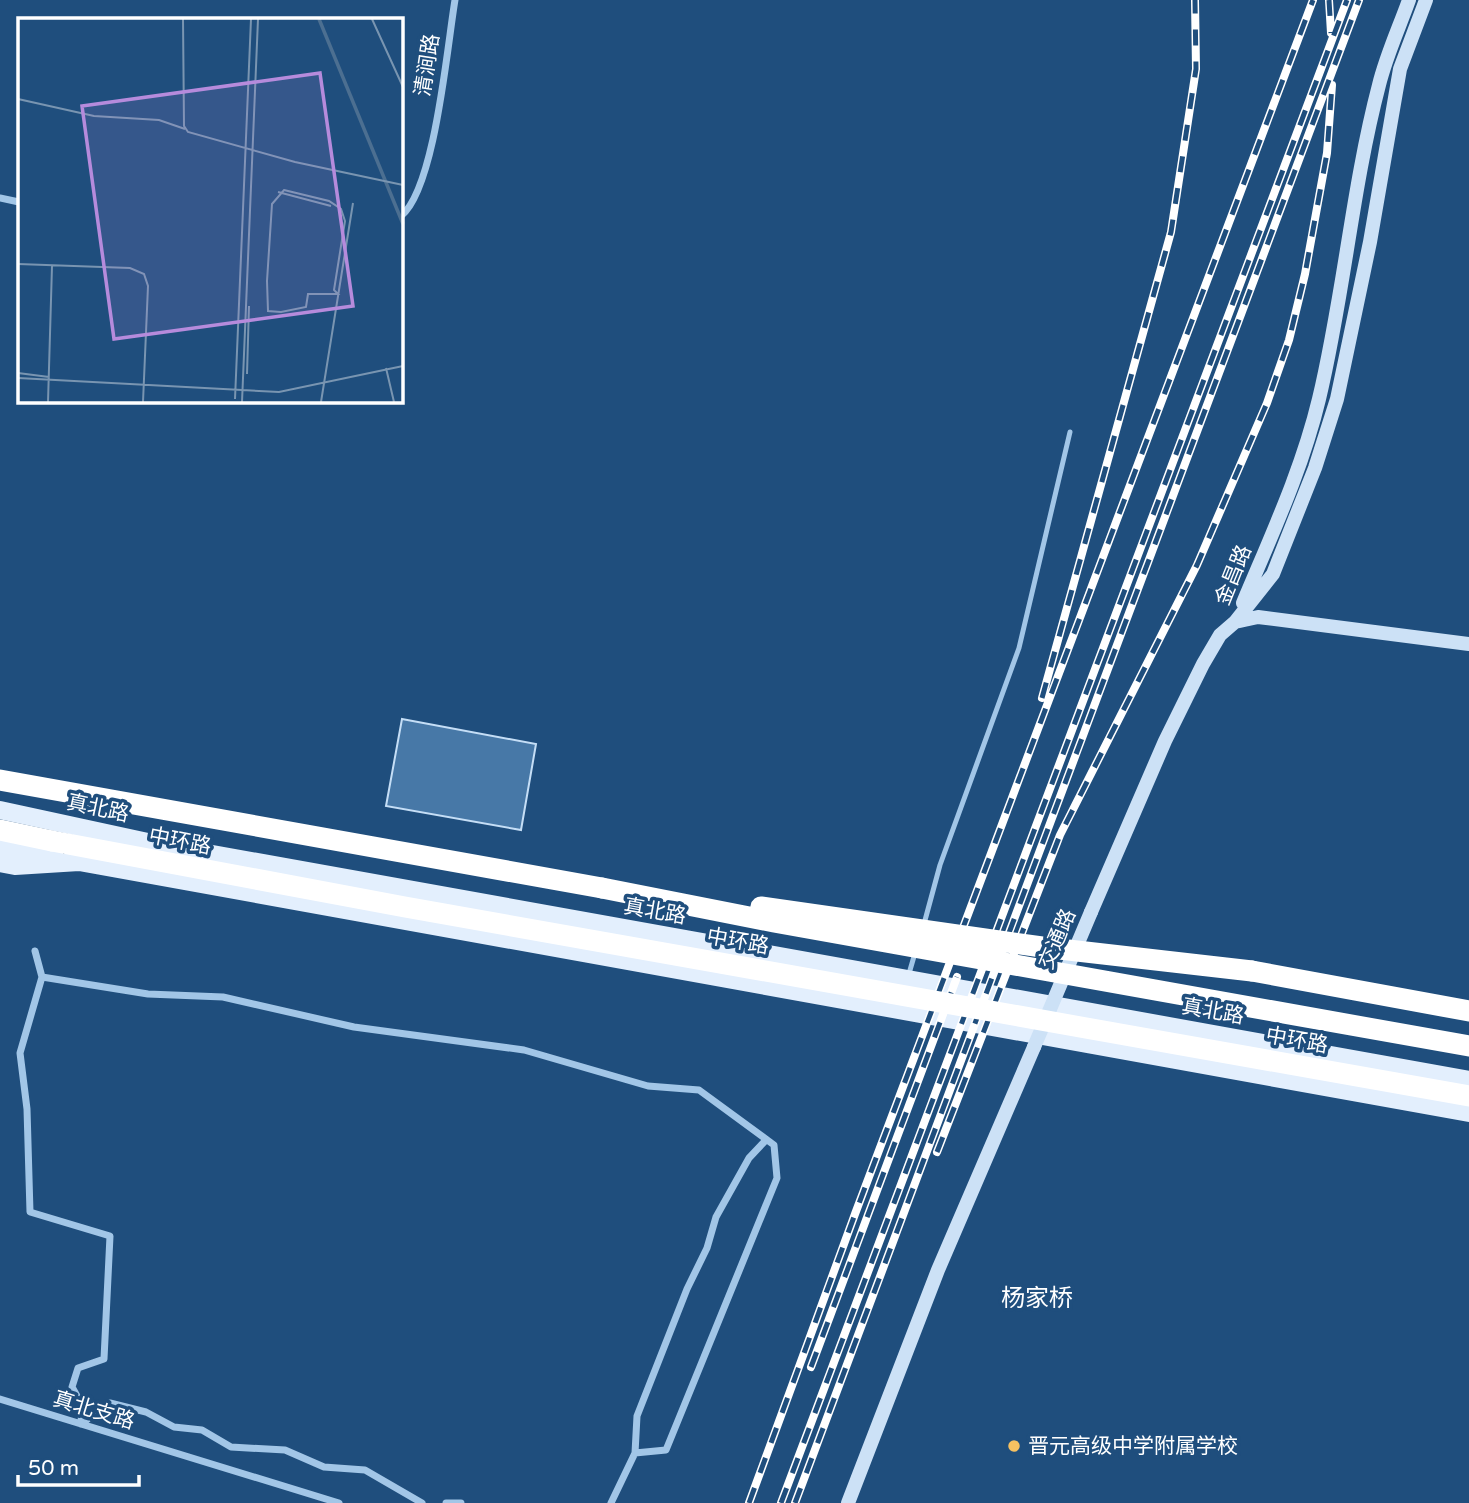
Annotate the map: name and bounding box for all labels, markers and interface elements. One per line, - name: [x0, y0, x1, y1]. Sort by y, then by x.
- inset map: [18, 18, 402, 402]
- street label: 清涧路: [410, 32, 445, 98]
- street label: 金昌路: [1210, 541, 1257, 609]
- street label: 真北路: [64, 790, 131, 827]
- street label: 中环路: [147, 823, 213, 860]
- street label: 真北路: [622, 894, 688, 929]
- street label: 交通路: [1034, 905, 1081, 973]
- street label: 中环路: [705, 924, 771, 959]
- street label: 真北路: [1180, 994, 1246, 1029]
- street label: 中环路: [1264, 1023, 1330, 1058]
- district label: 杨家桥: [1001, 1284, 1073, 1313]
- street label: 真北支路: [50, 1386, 138, 1435]
- place label: 晋元高级中学附属学校: [1028, 1434, 1238, 1459]
- marker: 晋元高级中学附属学校: [1006, 1438, 1022, 1454]
- scale bar: [18, 1444, 138, 1488]
- text: 50 m: [28, 1456, 79, 1481]

